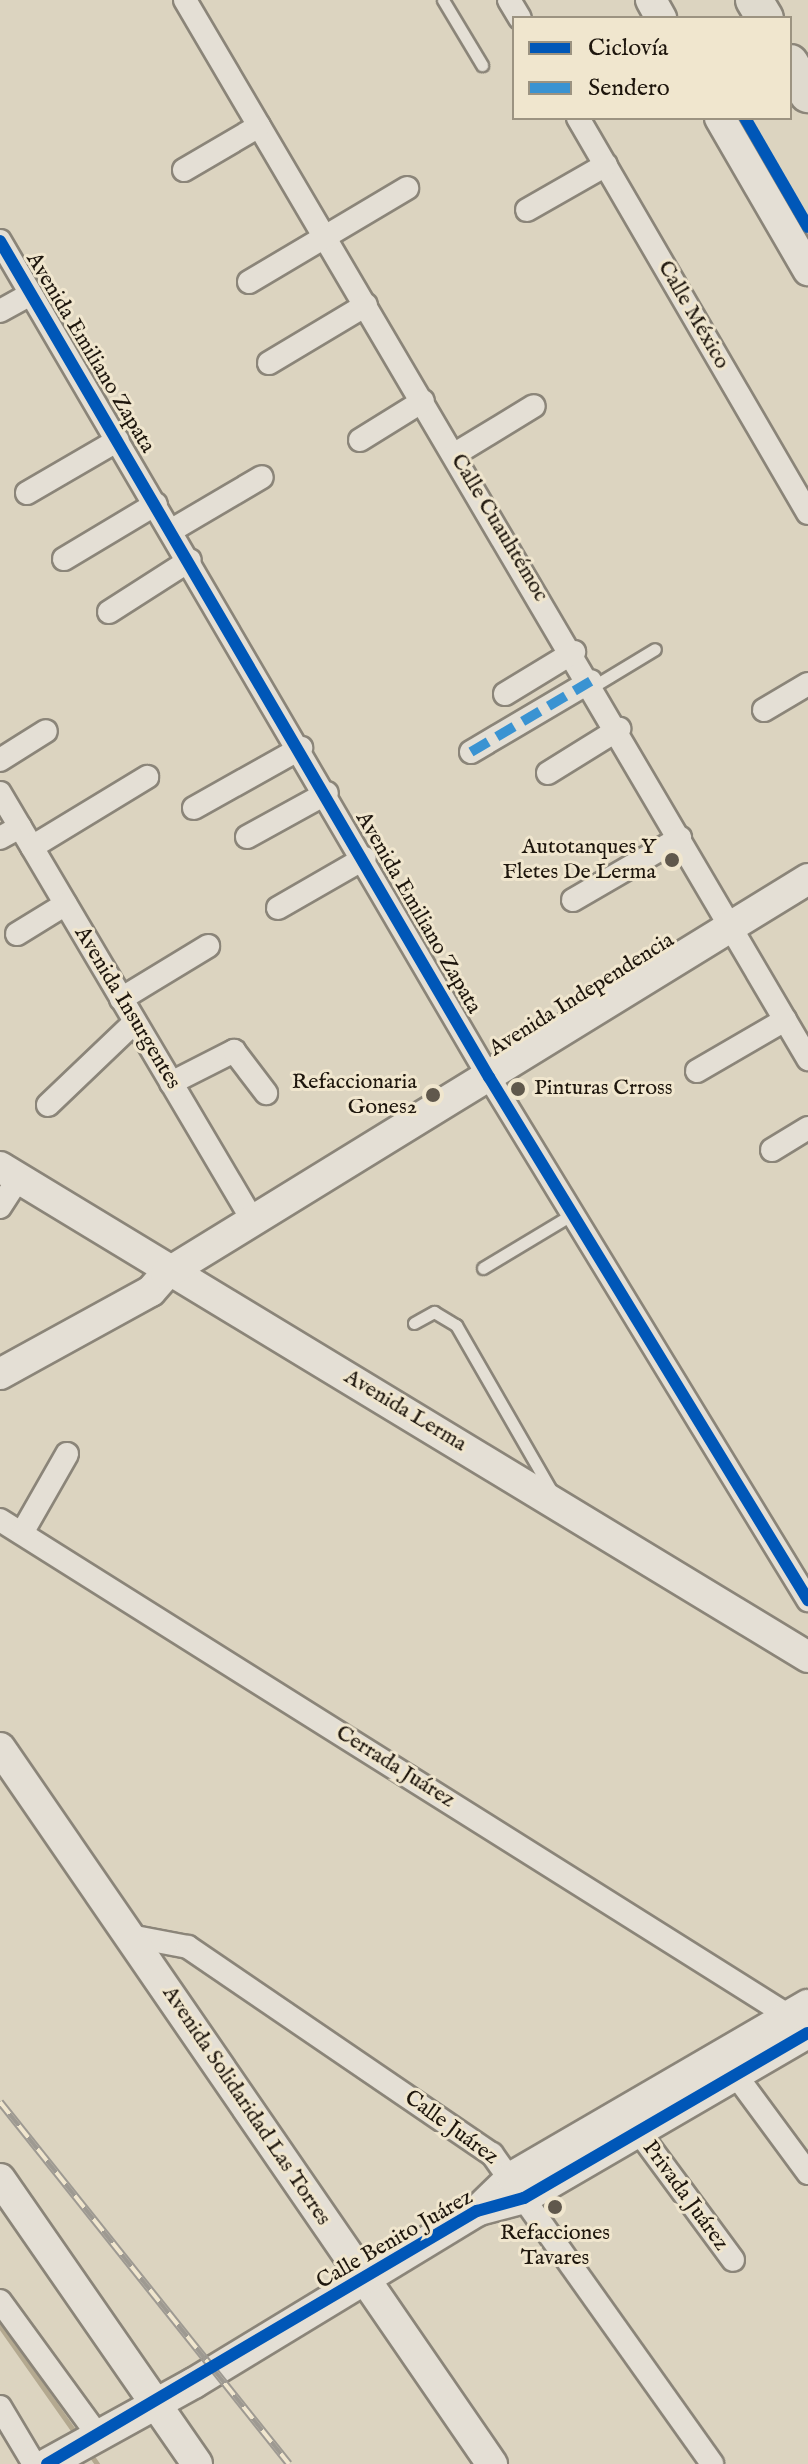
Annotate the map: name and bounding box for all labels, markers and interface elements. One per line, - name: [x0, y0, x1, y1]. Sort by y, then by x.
- legend: [512, 16, 792, 120]
- text: Ciclovía: [588, 33, 668, 64]
- text: Sendero: [588, 73, 670, 104]
- street label: Avenida Emiliano Zapata: [20, 248, 160, 458]
- street label: Calle México: [651, 256, 735, 374]
- street label: Calle Cuauhtémoc: [445, 449, 553, 607]
- street label: Avenida Emiliano Zapata: [349, 807, 487, 1019]
- place label: Autotanques Y Fletes De Lerma: [503, 834, 656, 886]
- marker: Autotanques Y Fletes De Lerma: [663, 851, 681, 869]
- street label: Avenida Insurgentes: [68, 922, 186, 1094]
- street label: Avenida Independencia: [485, 927, 679, 1063]
- place label: Refaccionaria Gones2: [292, 1069, 417, 1120]
- place label: Pinturas Crross: [534, 1076, 672, 1102]
- marker: Pinturas Crross: [509, 1080, 527, 1098]
- marker: Refaccionaria Gones2: [424, 1086, 442, 1104]
- street label: Avenida Lerma: [339, 1364, 471, 1458]
- street label: Cerrada Juárez: [331, 1720, 459, 1814]
- street label: Avenida Solidaridad Las Torres: [156, 1981, 336, 2231]
- street label: Calle Juárez: [399, 2085, 503, 2171]
- street label: Privada Juárez: [636, 2136, 734, 2256]
- street label: Calle Benito Juárez: [312, 2185, 478, 2295]
- marker: Refacciones Tavares: [546, 2198, 564, 2216]
- place label: Refacciones Tavares: [500, 2220, 610, 2272]

